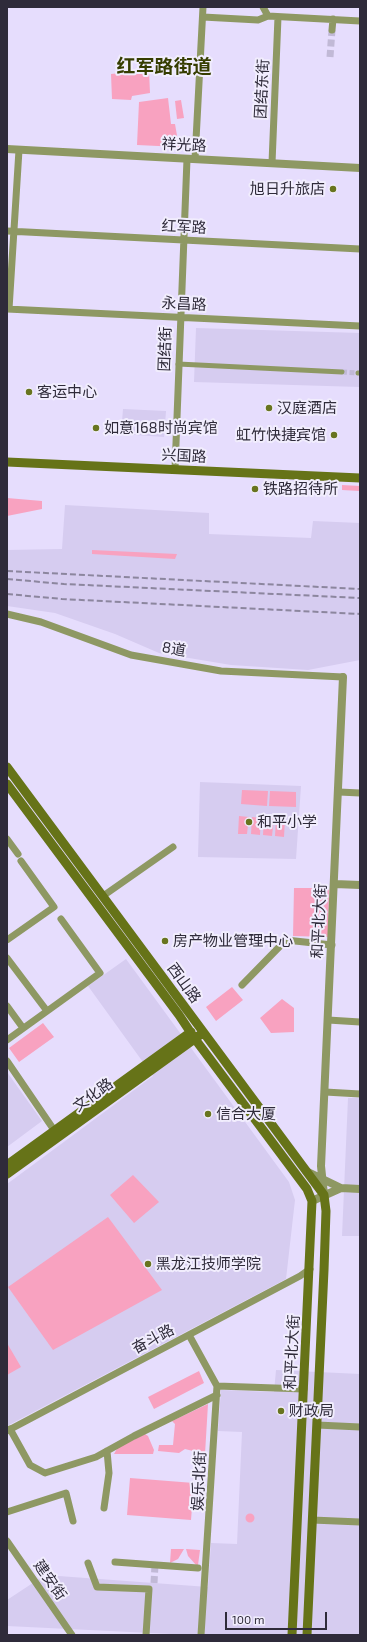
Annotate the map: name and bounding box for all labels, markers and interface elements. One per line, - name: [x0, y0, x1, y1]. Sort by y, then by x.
- district label: 红军路街道: [117, 56, 211, 78]
- street label: 团结东街: [251, 59, 273, 119]
- street label: 祥光路: [161, 135, 207, 155]
- place label: 旭日升旅店: [250, 180, 325, 198]
- marker: 旭日升旅店: [328, 184, 338, 194]
- street label: 红军路: [161, 217, 207, 237]
- street label: 永昌路: [161, 294, 207, 314]
- street label: 团结街: [155, 326, 175, 372]
- place label: 客运中心: [37, 383, 97, 401]
- marker: 客运中心: [24, 387, 34, 397]
- place label: 汉庭酒店: [277, 399, 337, 417]
- marker: 汉庭酒店: [264, 403, 274, 413]
- place label: 如意168时尚宾馆: [104, 419, 218, 437]
- marker: 如意168时尚宾馆: [91, 423, 101, 433]
- place label: 虹竹快捷宾馆: [236, 426, 326, 444]
- marker: 虹竹快捷宾馆: [329, 430, 339, 440]
- street label: 兴国路: [161, 446, 207, 466]
- place label: 铁路招待所: [263, 480, 338, 498]
- marker: 铁路招待所: [250, 484, 260, 494]
- street label: 8道: [161, 638, 187, 660]
- place label: 和平小学: [257, 813, 317, 831]
- marker: 和平小学: [244, 817, 254, 827]
- street label: 和平北大街: [308, 883, 330, 959]
- place label: 房产物业管理中心: [173, 932, 293, 950]
- marker: 房产物业管理中心: [160, 936, 170, 946]
- street label: 西山路: [163, 960, 205, 1006]
- street label: 文化路: [70, 1074, 116, 1116]
- place label: 信合大厦: [216, 1105, 276, 1123]
- marker: 信合大厦: [203, 1109, 213, 1119]
- place label: 黑龙江技师学院: [156, 1255, 261, 1273]
- marker: 黑龙江技师学院: [143, 1259, 153, 1269]
- street label: 和平北大街: [281, 1314, 303, 1390]
- street label: 奋斗路: [129, 1320, 177, 1358]
- place label: 财政局: [289, 1402, 334, 1420]
- marker: 财政局: [276, 1406, 286, 1416]
- street label: 娱乐北街: [188, 1451, 210, 1511]
- street label: 建安街: [30, 1556, 70, 1604]
- scale bar: [227, 1604, 329, 1630]
- text: 100 m: [232, 1612, 264, 1626]

